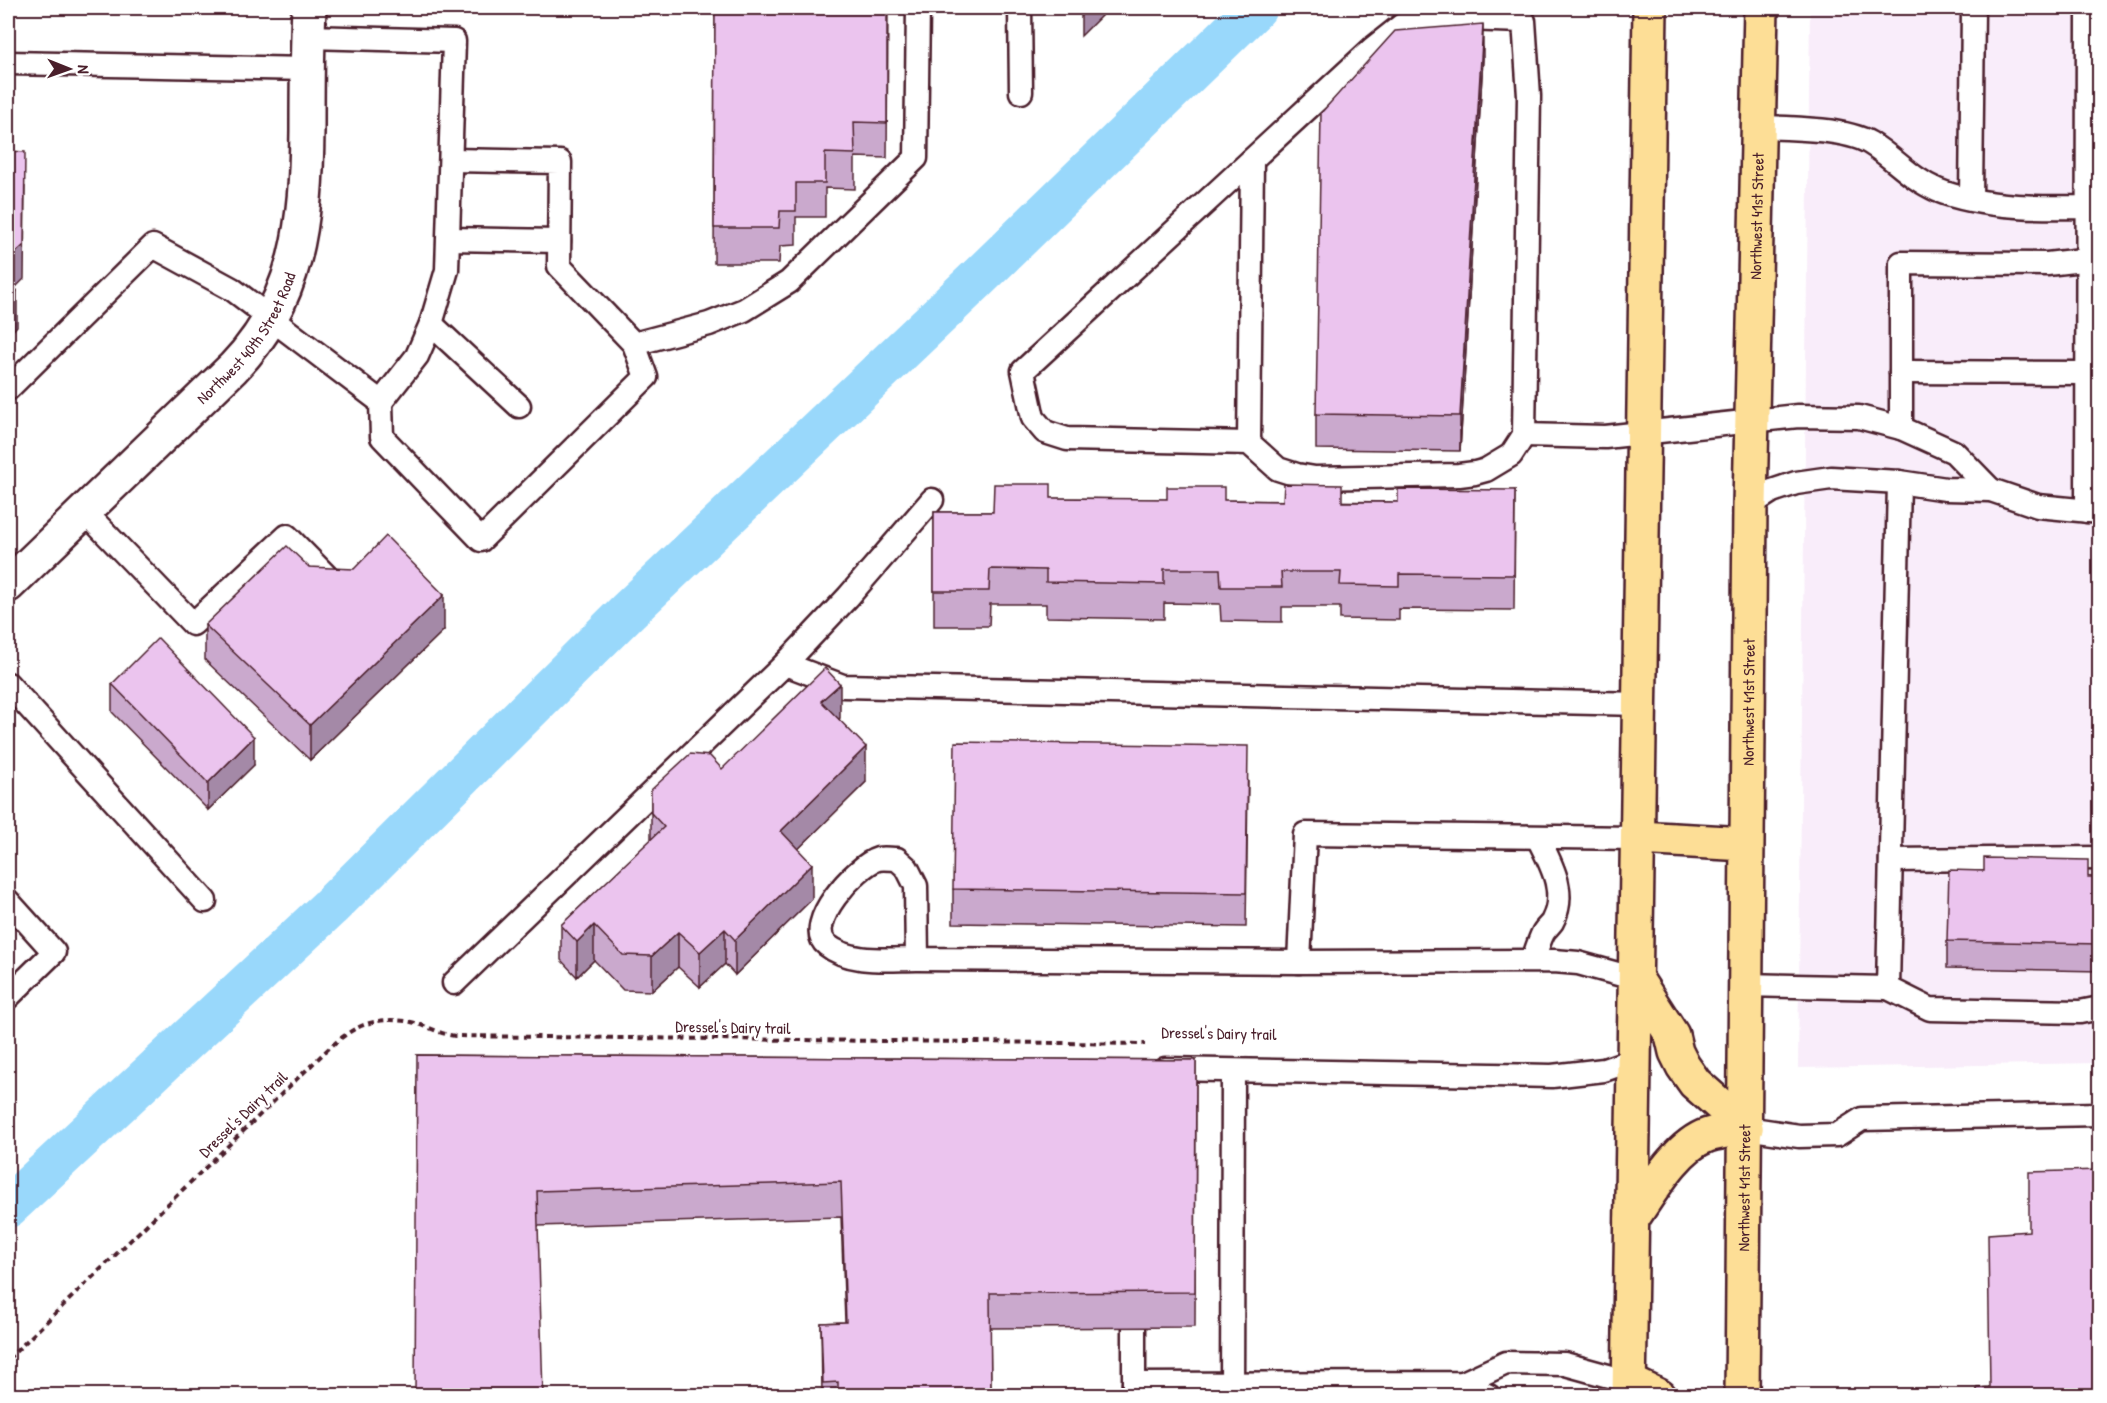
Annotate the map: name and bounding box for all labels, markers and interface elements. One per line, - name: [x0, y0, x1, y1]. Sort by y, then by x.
- north arrow: [39, 39, 99, 99]
- text: N: [73, 65, 95, 74]
- street label: Northwest 41st Street: [1744, 152, 1769, 280]
- street label: Northwest 40th Street Road: [191, 269, 300, 409]
- street label: Northwest 41st Street: [1737, 638, 1760, 766]
- street label: Dressel's Dairy trail: [675, 1015, 792, 1039]
- street label: Dressel's Dairy trail: [1161, 1021, 1278, 1045]
- street label: Dressel's Dairy trail: [194, 1066, 293, 1162]
- street label: Northwest 41st Street: [1732, 1124, 1755, 1252]

